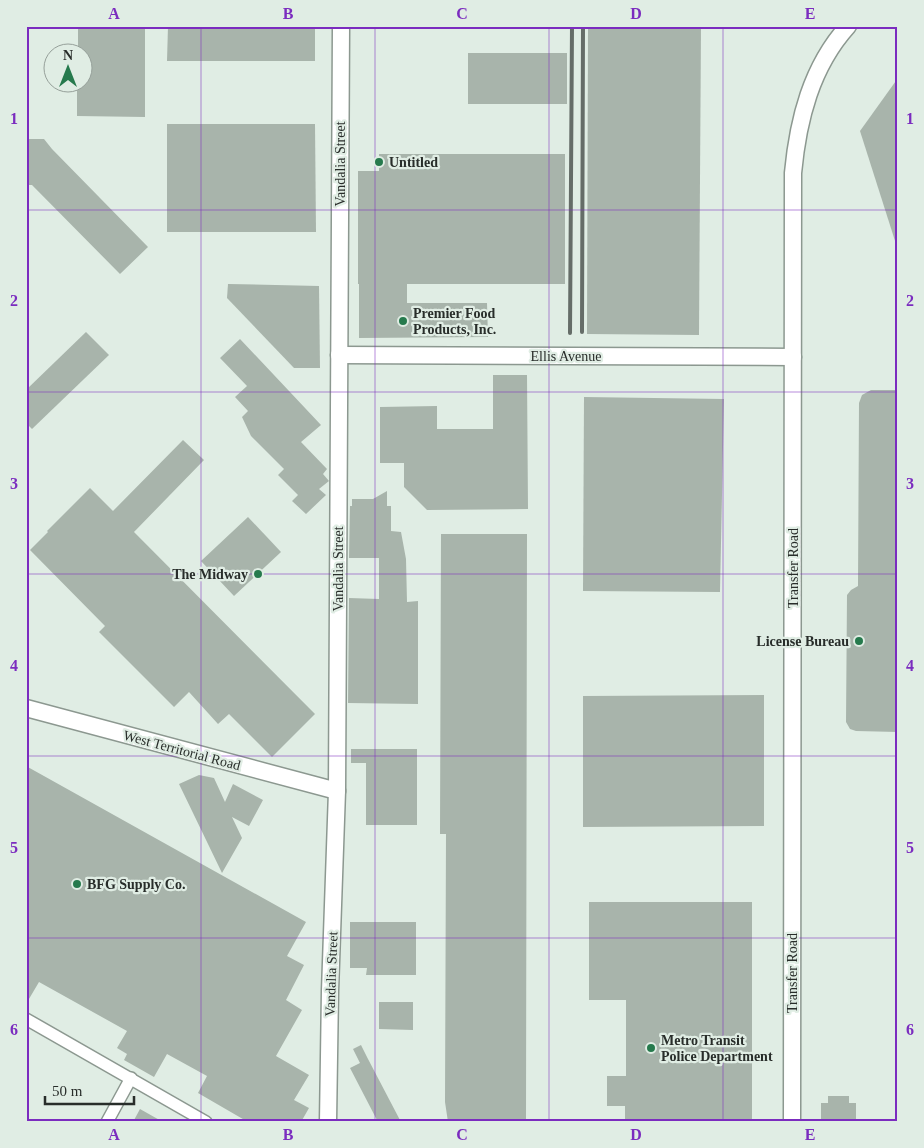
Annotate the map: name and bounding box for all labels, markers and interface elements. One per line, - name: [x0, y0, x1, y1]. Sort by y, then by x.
- text: A: [108, 5, 120, 22]
- text: B: [283, 5, 294, 22]
- text: C: [456, 5, 468, 22]
- text: D: [630, 5, 642, 22]
- text: E: [805, 5, 815, 22]
- north arrow: [42, 42, 92, 92]
- text: N: [63, 48, 73, 63]
- text: 1: [10, 110, 18, 127]
- text: 1: [906, 110, 914, 127]
- street label: Vandalia Street: [333, 121, 348, 207]
- place label: Untitled: [389, 155, 438, 170]
- marker: Untitled: [373, 156, 385, 168]
- text: 2: [10, 292, 18, 309]
- text: 2: [906, 292, 914, 309]
- place label: Premier Food Products, Inc.: [413, 306, 496, 337]
- marker: Premier Food Products, Inc.: [397, 315, 409, 327]
- street label: Ellis Avenue: [531, 349, 601, 364]
- text: 3: [10, 475, 18, 492]
- text: 3: [906, 475, 914, 492]
- street label: Vandalia Street: [331, 526, 346, 612]
- street label: Transfer Road: [786, 528, 801, 608]
- place label: The Midway: [172, 567, 248, 582]
- marker: The Midway: [252, 568, 264, 580]
- place label: License Bureau: [756, 634, 849, 649]
- marker: License Bureau: [853, 635, 865, 647]
- text: 4: [10, 657, 18, 674]
- text: 4: [906, 657, 914, 674]
- street label: West Territorial Road: [122, 728, 242, 773]
- text: 5: [10, 839, 18, 856]
- text: 5: [906, 839, 914, 856]
- place label: BFG Supply Co.: [87, 877, 185, 892]
- marker: BFG Supply Co.: [71, 878, 83, 890]
- street label: Vandalia Street: [323, 931, 340, 1017]
- street label: Transfer Road: [785, 933, 800, 1013]
- text: 6: [10, 1021, 18, 1038]
- text: 6: [906, 1021, 914, 1038]
- place label: Metro Transit Police Department: [661, 1033, 773, 1064]
- marker: Metro Transit Police Department: [645, 1042, 657, 1054]
- scale bar: [45, 1073, 134, 1105]
- text: 50 m: [52, 1083, 83, 1099]
- text: A: [108, 1126, 120, 1143]
- text: B: [283, 1126, 294, 1143]
- text: C: [456, 1126, 468, 1143]
- text: D: [630, 1126, 642, 1143]
- text: E: [805, 1126, 815, 1143]

